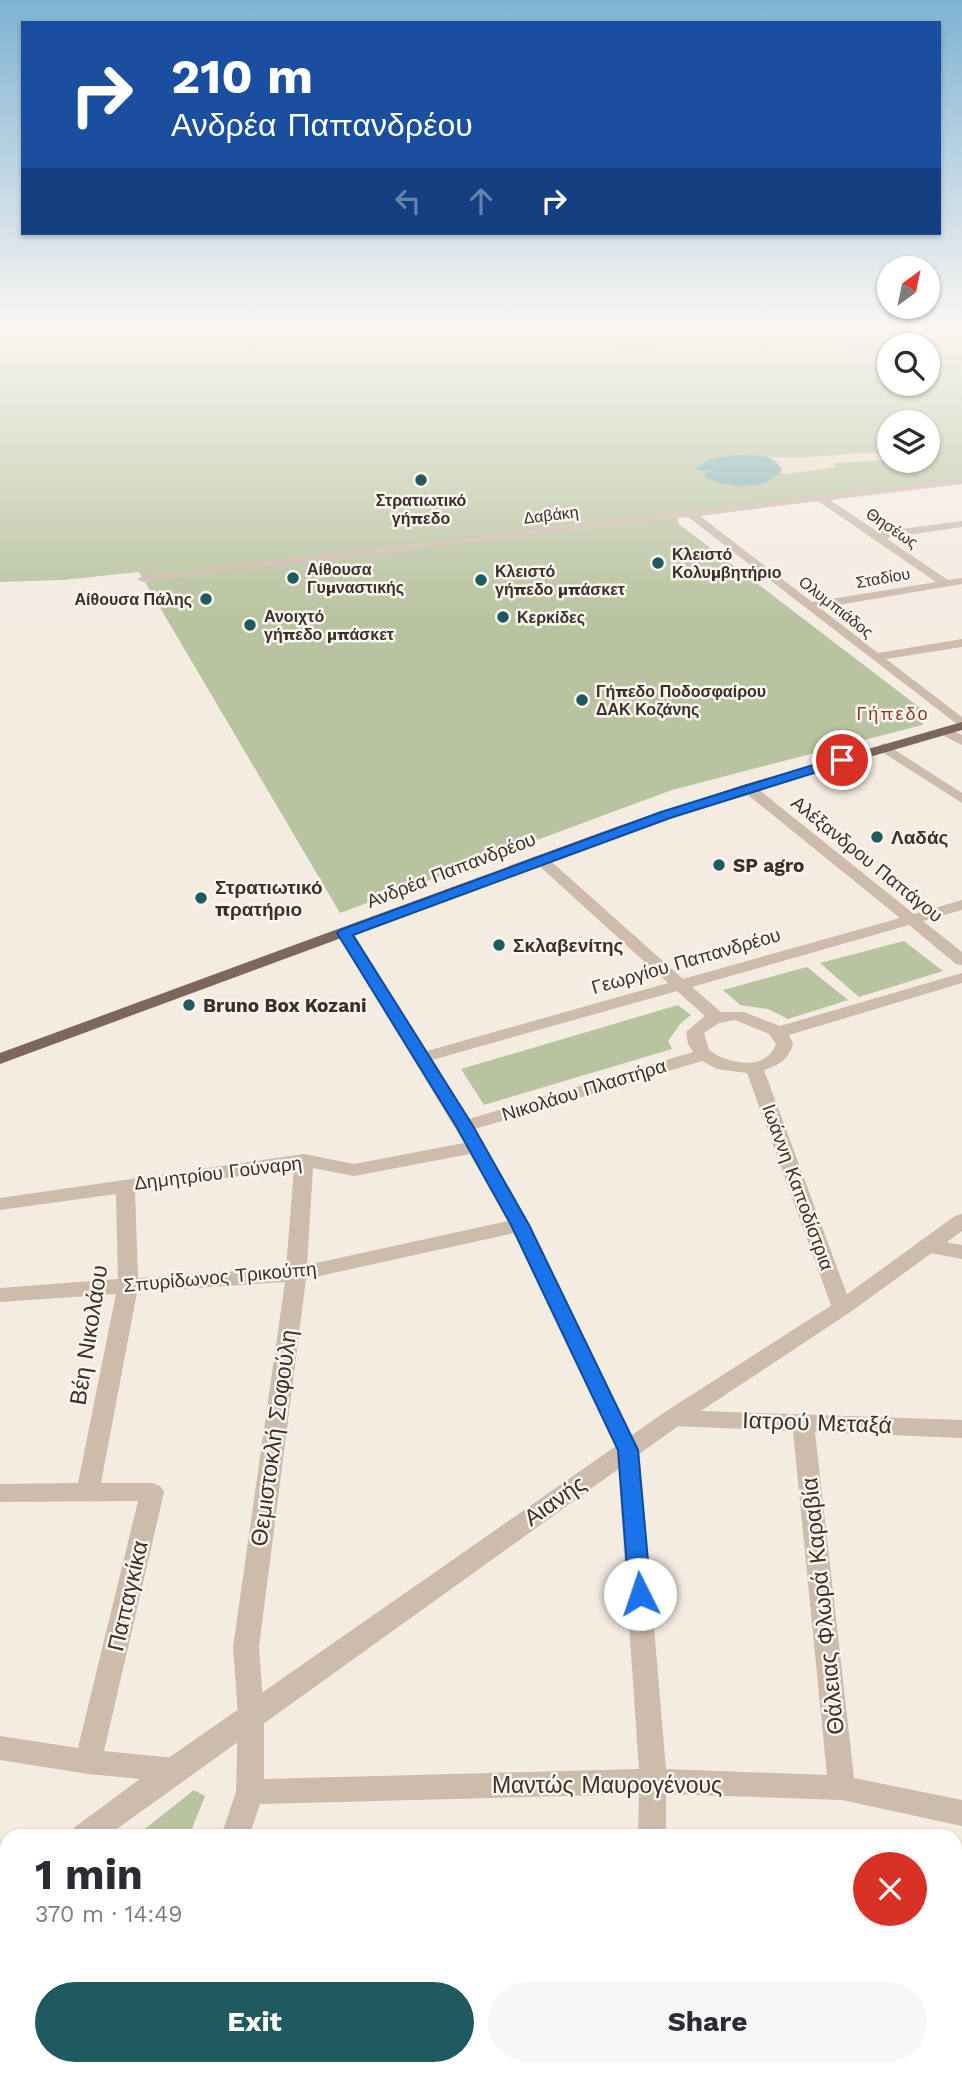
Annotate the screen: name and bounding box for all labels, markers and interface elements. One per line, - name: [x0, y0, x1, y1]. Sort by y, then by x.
- text: 210 m: [171, 47, 313, 105]
- icon: right: [56, 49, 147, 140]
- text: Ανδρέα Παπανδρέου: [171, 106, 473, 144]
- icon: left: [389, 182, 427, 220]
- icon: ahead: [462, 182, 500, 220]
- icon: right: [535, 182, 573, 220]
- north arrow: [877, 256, 940, 318]
- map controls: [877, 256, 940, 473]
- button: search: [877, 333, 940, 396]
- button: layers: [877, 410, 940, 473]
- marker: Στρατιωτικό γήπεδο: [413, 472, 429, 488]
- place label: Στρατιωτικό γήπεδο: [376, 491, 467, 528]
- street label: Δαβάκη: [522, 502, 580, 528]
- street label: Θησέως: [862, 504, 922, 552]
- place label: Κλειστό Κολυμβητήριο: [672, 545, 782, 582]
- marker: Κλειστό Κολυμβητήριο: [650, 555, 666, 571]
- place label: Αίθουσα Γυμναστικής: [307, 560, 404, 597]
- place label: Κλειστό γήπεδο μπάσκετ: [495, 562, 625, 599]
- street label: Σταδίου: [854, 564, 912, 592]
- marker: Αίθουσα Γυμναστικής: [285, 570, 301, 586]
- marker: Κλειστό γήπεδο μπάσκετ: [473, 572, 489, 588]
- street label: Ολυμπιάδος: [795, 572, 877, 642]
- place label: Αίθουσα Πάλης: [75, 590, 192, 609]
- marker: Αίθουσα Πάλης: [198, 591, 214, 607]
- place label: Ανοιχτό γήπεδο μπάσκετ: [264, 607, 394, 644]
- place label: Κερκίδες: [517, 608, 585, 627]
- marker: Κερκίδες: [495, 609, 511, 625]
- marker: Ανοιχτό γήπεδο μπάσκετ: [242, 617, 258, 633]
- place label: Γήπεδο Ποδοσφαίρου ΔΑΚ Κοζάνης: [596, 682, 766, 719]
- marker: Γήπεδο Ποδοσφαίρου ΔΑΚ Κοζάνης: [574, 692, 590, 708]
- district label: Γήπεδο: [856, 703, 930, 724]
- pin: [812, 730, 872, 790]
- icon: arrive: [823, 741, 861, 779]
- street label: Αλέξανδρου Παπάγου: [787, 791, 947, 927]
- place label: Λαδάς: [891, 826, 949, 849]
- street label: Ανδρέα Παπανδρέου: [363, 827, 539, 913]
- marker: Λαδάς: [869, 829, 885, 845]
- place label: SP agro: [733, 854, 804, 877]
- marker: SP agro: [711, 857, 727, 873]
- place label: Στρατιωτικό πρατήριο: [215, 876, 323, 921]
- marker: Στρατιωτικό πρατήριο: [193, 890, 209, 906]
- street label: Γεωργίου Παπανδρέου: [589, 923, 783, 999]
- place label: Σκλαβενίτης: [513, 934, 624, 957]
- marker: Σκλαβενίτης: [491, 937, 507, 953]
- place label: Bruno Box Kozani: [203, 994, 366, 1017]
- marker: Bruno Box Kozani: [181, 997, 197, 1013]
- street label: Νικολάου Πλαστήρα: [499, 1054, 669, 1126]
- street label: Ιωάννη Καποδίστρια: [757, 1101, 839, 1273]
- street label: Δημητρίου Γούναρη: [133, 1151, 303, 1195]
- street label: Σπυρίδωνος Τρικούπη: [123, 1257, 317, 1297]
- street label: Βέη Νικολάου: [65, 1263, 113, 1407]
- street label: Θεμιστοκλή Σοφούλη: [245, 1328, 303, 1548]
- street label: Ιατρού Μεταξά: [742, 1407, 892, 1439]
- street label: Αιανής: [519, 1470, 591, 1532]
- street label: Θάλειας Φλωρά Καραβία: [796, 1476, 850, 1736]
- street label: Παπαγκίκα: [102, 1538, 154, 1654]
- position arrow: [603, 1557, 677, 1631]
- street label: Μαντώς Μαυρογένους: [492, 1772, 722, 1799]
- text: 1 min: [35, 1850, 143, 1899]
- button: close: [853, 1852, 927, 1926]
- text: 370 m · 14:49: [35, 1901, 183, 1928]
- button: Exit: [35, 1982, 474, 2062]
- button: Share: [488, 1982, 927, 2062]

